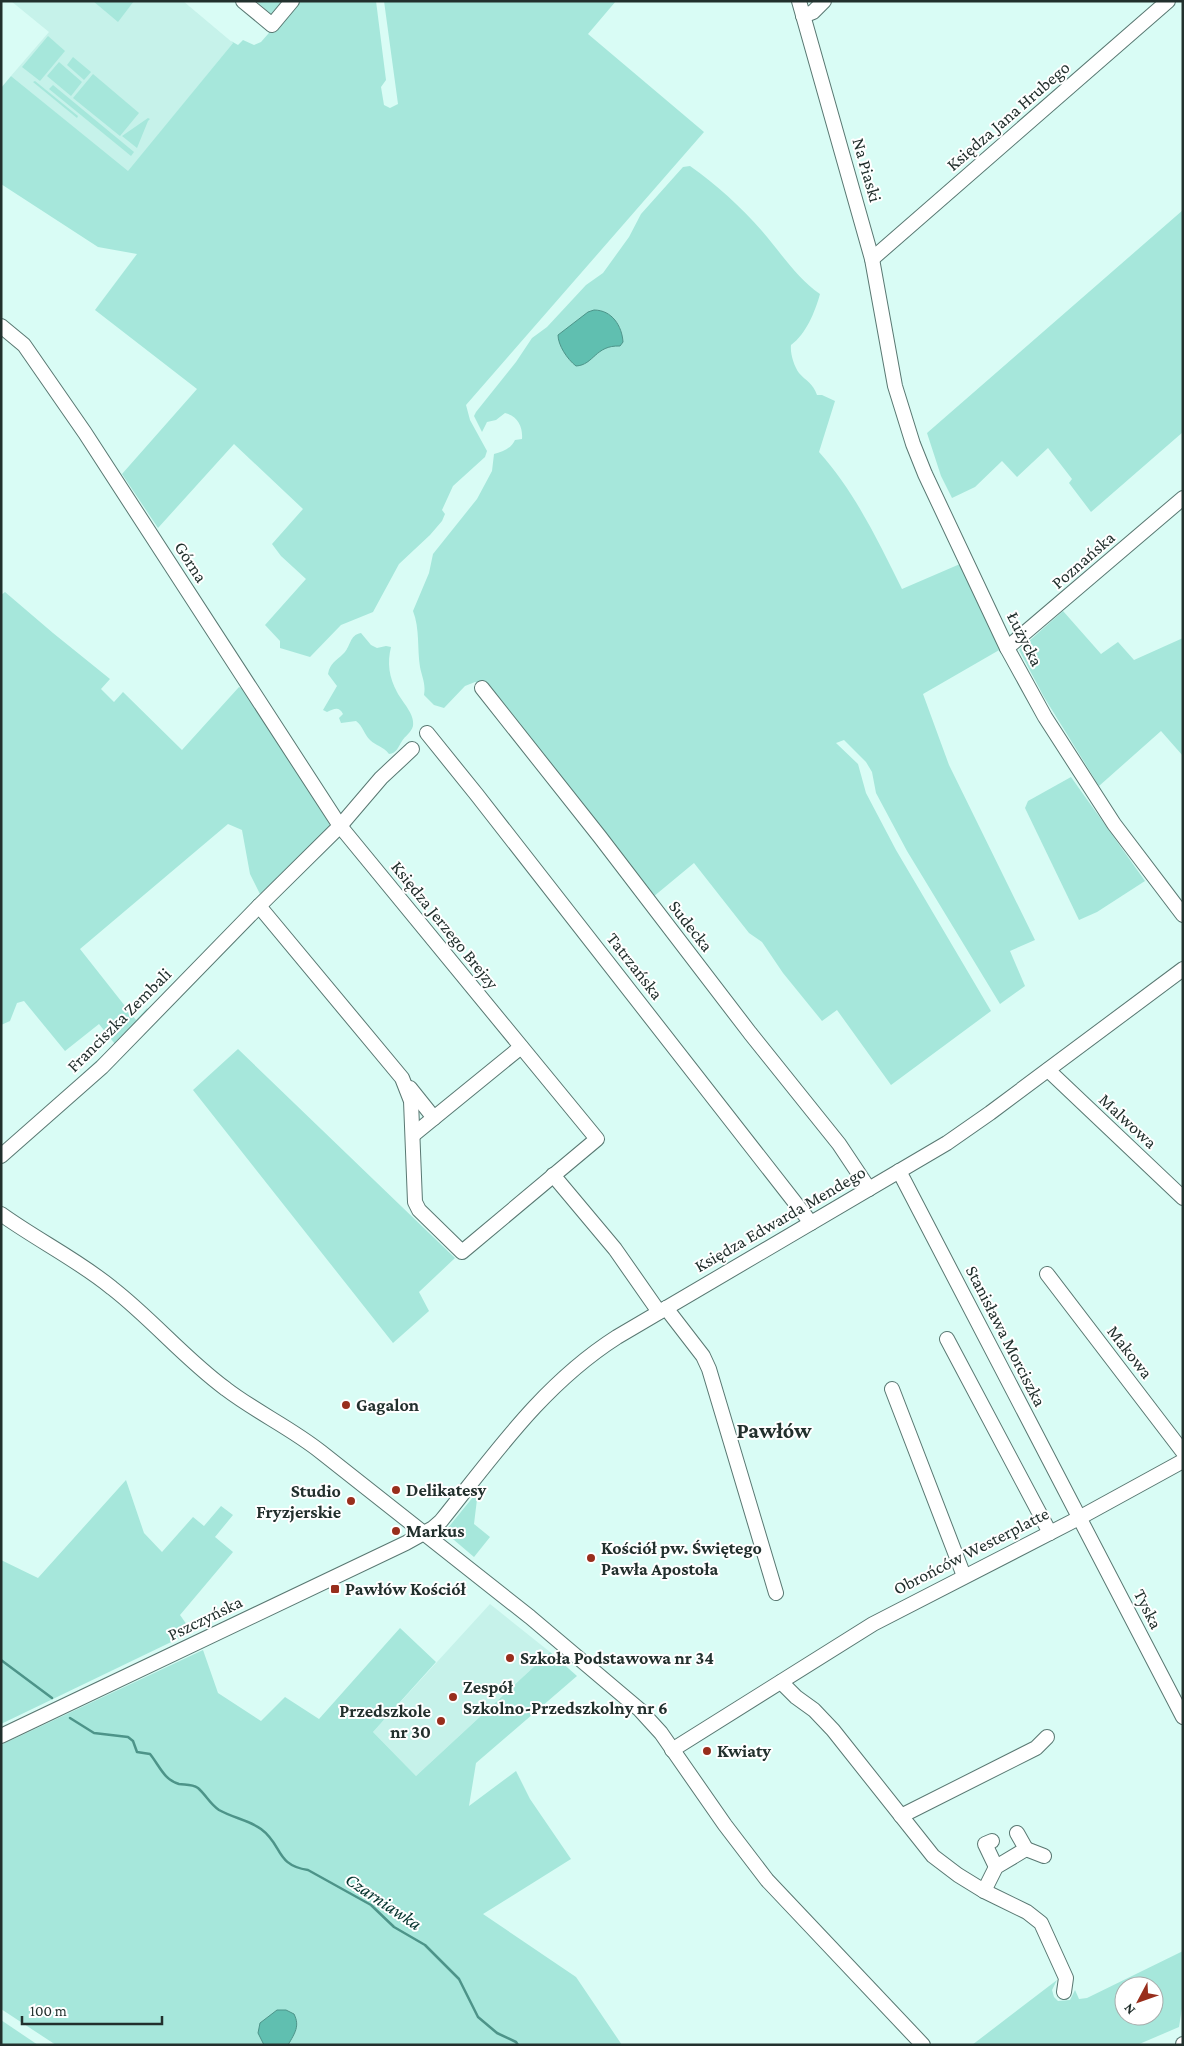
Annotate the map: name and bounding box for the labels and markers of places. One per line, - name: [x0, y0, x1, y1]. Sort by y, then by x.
- place label: Gagalon: [356, 1395, 420, 1415]
- marker: Gagalon: [340, 1399, 352, 1411]
- place label: Delikatesy: [406, 1480, 487, 1500]
- place label: Studio Fryzjerskie: [256, 1481, 341, 1523]
- marker: Delikatesy: [390, 1484, 402, 1496]
- marker: Studio Fryzjerskie: [345, 1495, 357, 1507]
- place label: Markus: [406, 1521, 465, 1541]
- marker: Markus: [390, 1525, 402, 1537]
- place label: Kościół pw. Świętego Pawła Apostoła: [601, 1538, 762, 1579]
- marker: Kościół pw. Świętego Pawła Apostoła: [585, 1552, 597, 1564]
- place label: Pawłów Kościół: [345, 1579, 467, 1599]
- marker: Pawłów Kościół: [329, 1583, 341, 1595]
- place label: Szkoła Podstawowa nr 34: [520, 1648, 714, 1668]
- marker: Szkoła Podstawowa nr 34: [504, 1652, 516, 1664]
- place label: Zespół Szkolno-Przedszkolny nr 6: [463, 1677, 668, 1718]
- marker: Zespół Szkolno-Przedszkolny nr 6: [447, 1691, 459, 1703]
- place label: Przedszkole nr 30: [339, 1701, 431, 1742]
- marker: Przedszkole nr 30: [435, 1715, 447, 1727]
- place label: Kwiaty: [717, 1741, 771, 1761]
- marker: Kwiaty: [701, 1745, 713, 1757]

